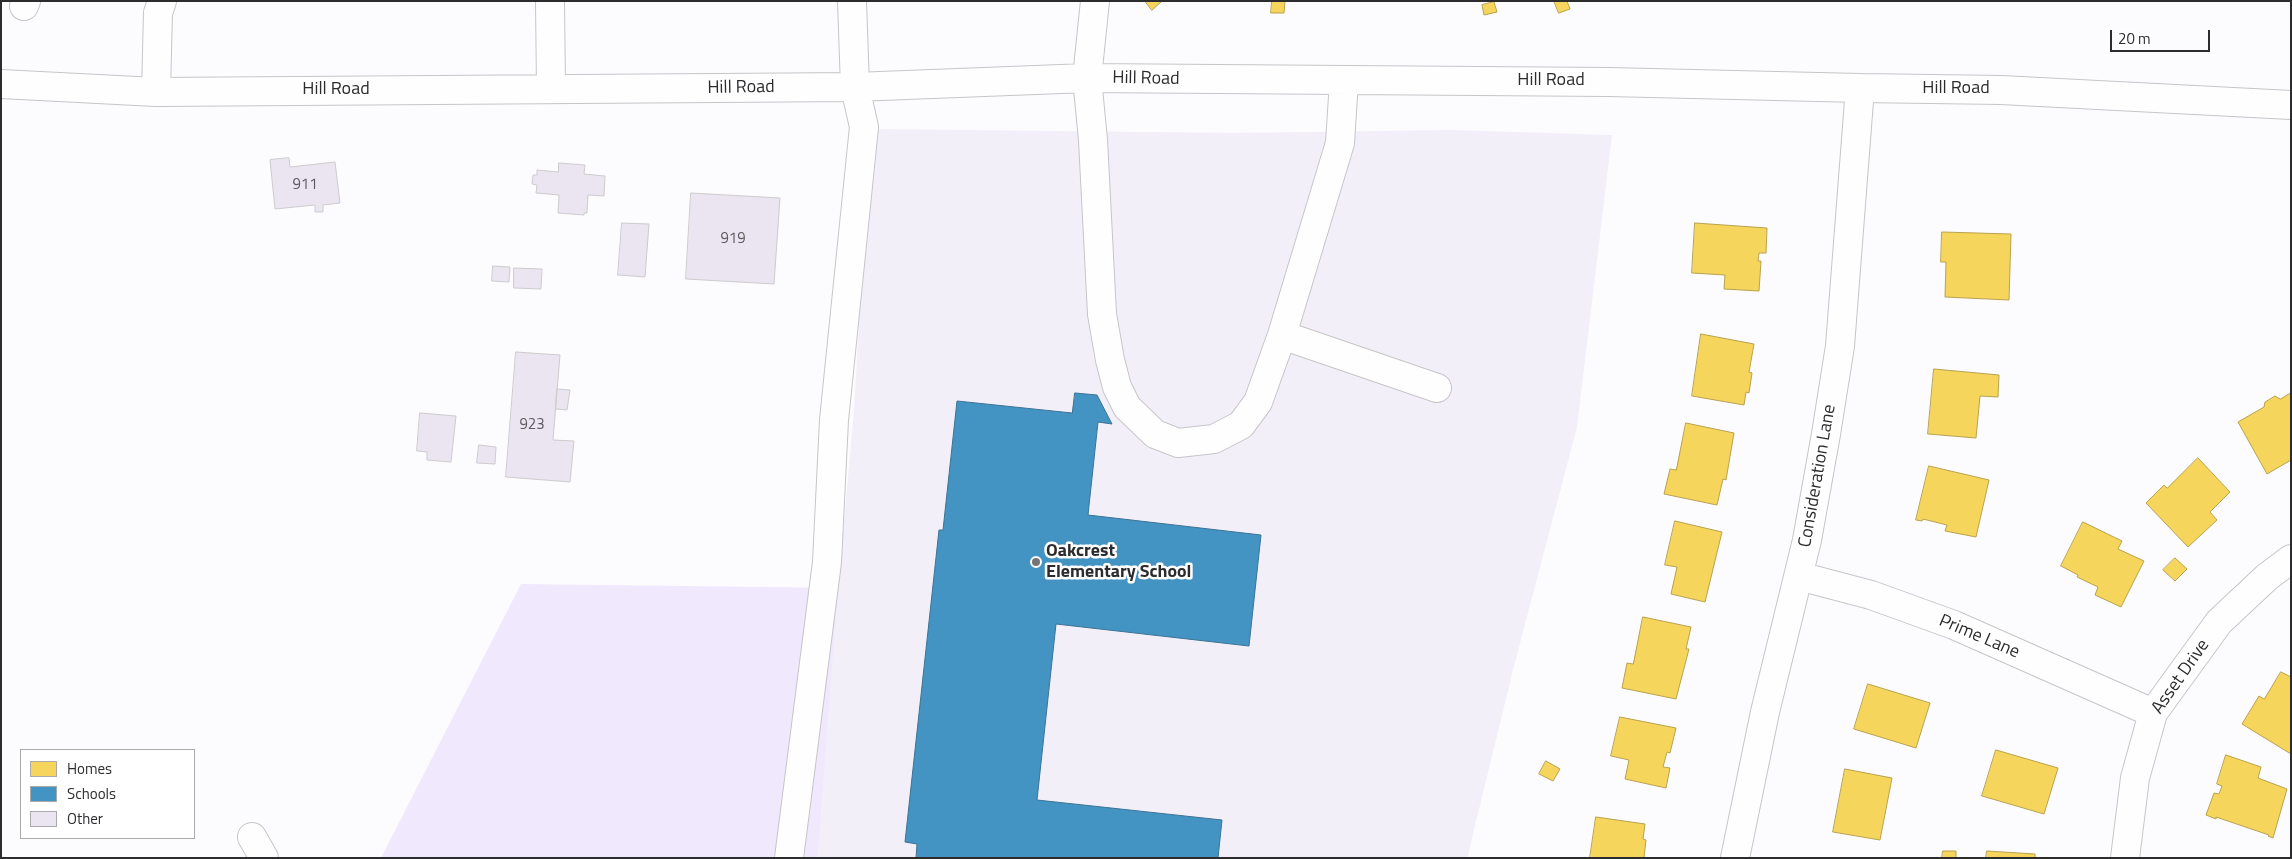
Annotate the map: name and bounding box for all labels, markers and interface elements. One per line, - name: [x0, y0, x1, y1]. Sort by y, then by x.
- scale bar: [2112, 20, 2212, 52]
- text: 20 m: [2118, 27, 2151, 50]
- street label: Hill Road: [1112, 68, 1180, 90]
- street label: Hill Road: [1517, 70, 1585, 92]
- street label: Hill Road: [707, 77, 775, 99]
- street label: Hill Road: [1922, 78, 1990, 100]
- street label: Hill Road: [302, 79, 370, 101]
- house number: 911: [292, 176, 318, 194]
- house number: 919: [720, 230, 746, 248]
- street label: Consideration Lane: [1795, 403, 1841, 549]
- house number: 923: [519, 416, 545, 434]
- place label: Oakcrest Elementary School: [1046, 541, 1191, 584]
- marker: Oakcrest Elementary School: [1030, 556, 1042, 568]
- street label: Prime Lane: [1936, 610, 2022, 664]
- street label: Asset Drive: [2147, 636, 2215, 718]
- legend: [20, 749, 195, 839]
- text: Homes: [67, 757, 112, 780]
- text: Schools: [67, 782, 116, 805]
- text: Other: [67, 807, 103, 830]

